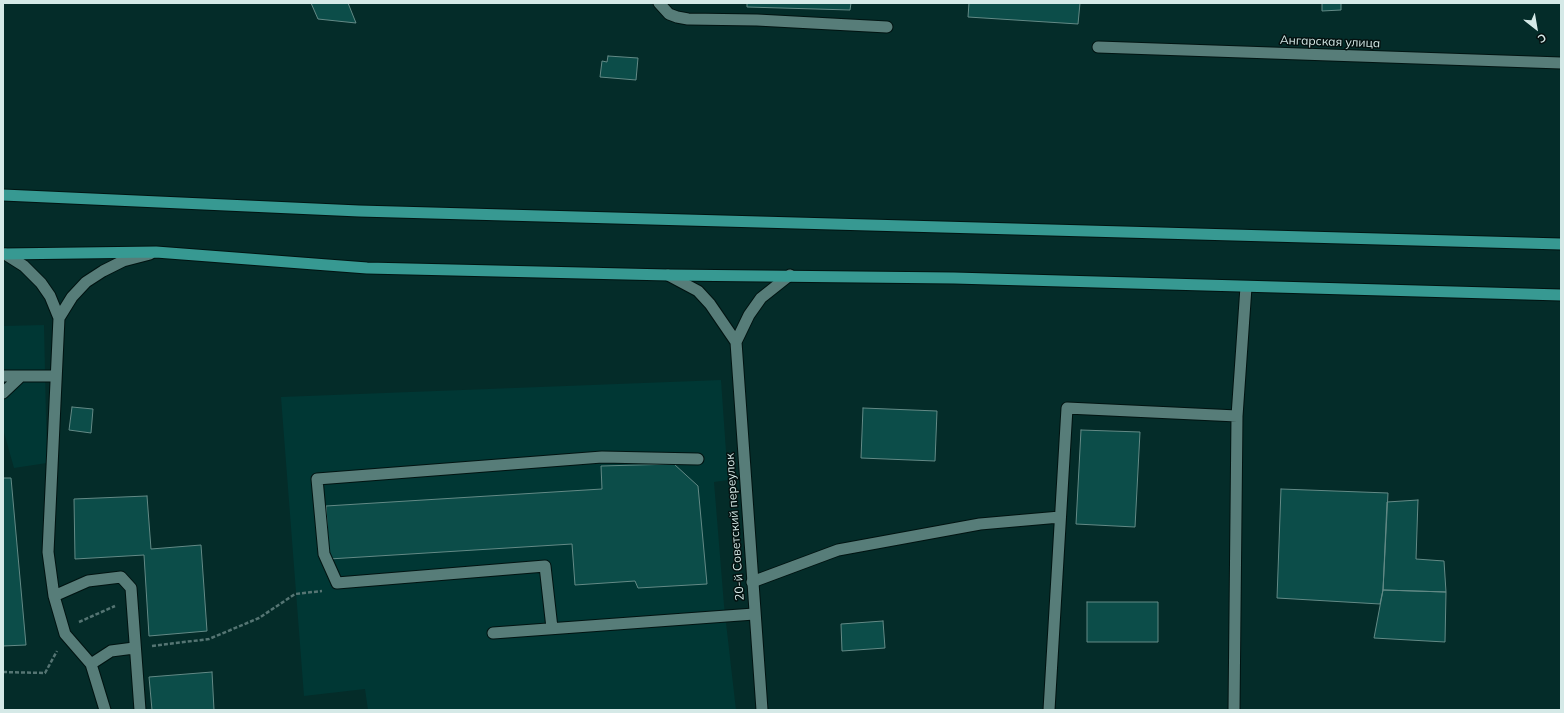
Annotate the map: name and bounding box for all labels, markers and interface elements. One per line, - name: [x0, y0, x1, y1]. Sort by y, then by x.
- north arrow: [1516, 8, 1556, 48]
- text: С: [1535, 30, 1549, 46]
- street label: Ангарская улица: [1280, 33, 1380, 51]
- street label: 20-й Советский переулок: [723, 453, 747, 601]

